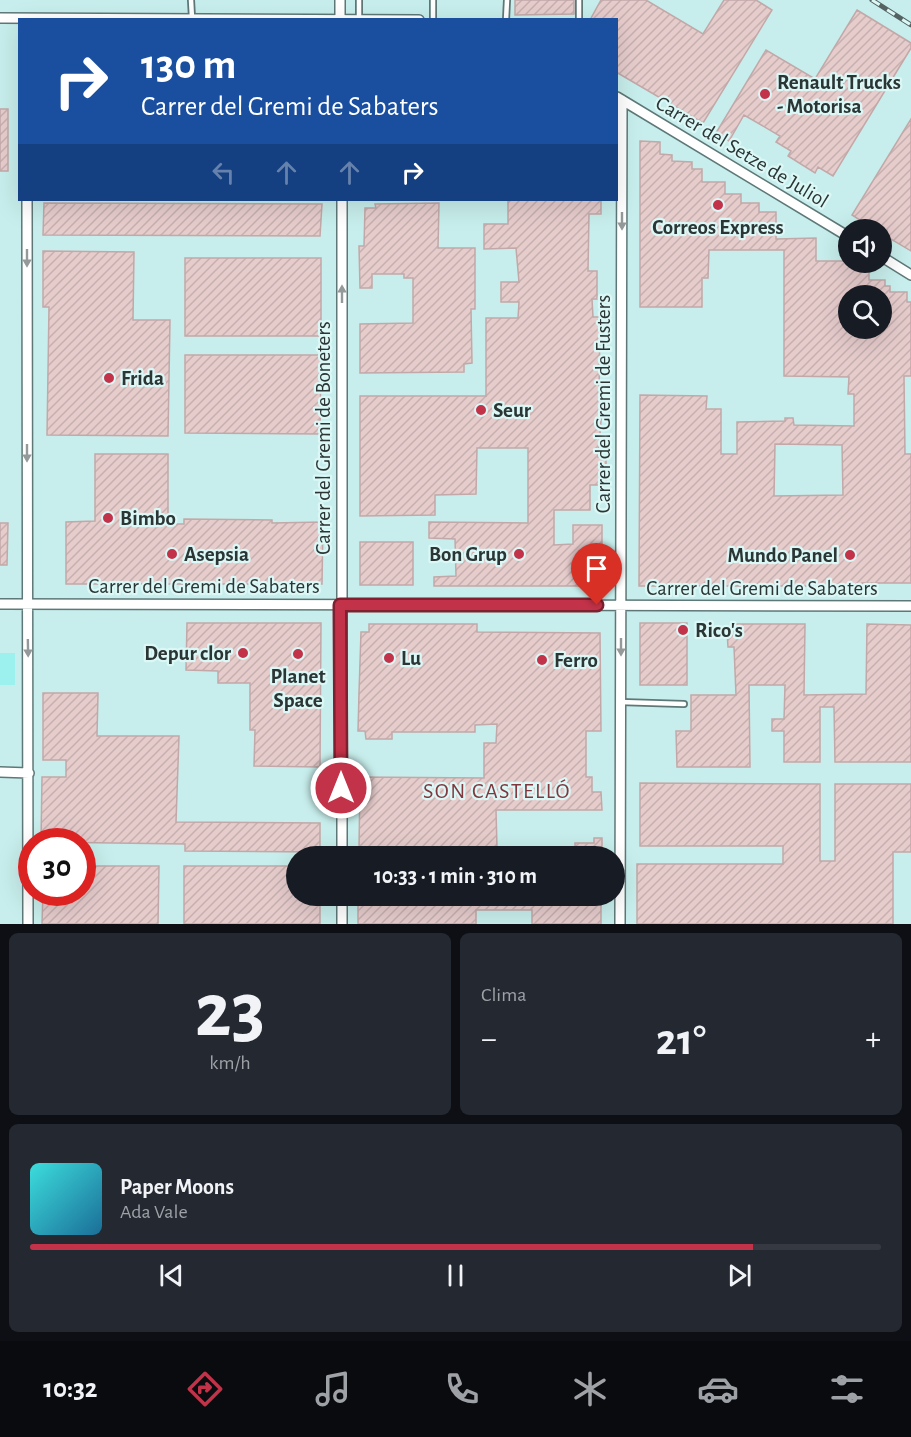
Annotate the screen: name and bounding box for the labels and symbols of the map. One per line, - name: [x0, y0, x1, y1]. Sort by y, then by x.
- place label: Renault Trucks - Motorisa: [777, 72, 901, 117]
- marker: Renault Trucks - Motorisa: [758, 87, 772, 101]
- street label: Carrer del Setze de Juliol: [652, 92, 832, 212]
- marker: Correos Express: [711, 198, 725, 212]
- one-way arrow: [617, 212, 626, 231]
- place label: Correos Express: [652, 217, 784, 238]
- one-way arrow: [22, 248, 32, 267]
- one-way arrow: [337, 285, 347, 304]
- street label: Carrer del Gremi de Fusters: [593, 295, 614, 513]
- street label: Carrer del Gremi de Boneters: [313, 321, 334, 555]
- place label: Frida: [121, 368, 164, 389]
- marker: Frida: [102, 371, 116, 385]
- place label: Seur: [493, 400, 532, 421]
- marker: Seur: [474, 403, 488, 417]
- one-way arrow: [22, 443, 32, 462]
- place label: Bimbo: [120, 508, 176, 529]
- marker: Bimbo: [101, 511, 115, 525]
- pin: [571, 543, 622, 605]
- place label: Asepsia: [184, 544, 249, 565]
- place label: Bon Grup: [429, 544, 507, 565]
- place label: Mundo Panel: [727, 545, 838, 566]
- marker: Asepsia: [165, 547, 179, 561]
- marker: Bon Grup: [512, 547, 526, 561]
- marker: Mundo Panel: [843, 548, 857, 562]
- street label: Carrer del Gremi de Sabaters: [88, 576, 320, 597]
- street label: Carrer del Gremi de Sabaters: [646, 578, 878, 599]
- place label: Rico's: [695, 620, 743, 641]
- marker: Rico's: [676, 623, 690, 637]
- one-way arrow: [23, 638, 32, 657]
- one-way arrow: [616, 638, 626, 657]
- place label: Depur clor: [144, 643, 232, 664]
- marker: Depur clor: [236, 646, 250, 660]
- marker: Planet Space: [291, 647, 305, 661]
- place label: Lu: [401, 648, 421, 669]
- place label: Ferro: [554, 650, 598, 671]
- marker: Lu: [382, 651, 396, 665]
- marker: Ferro: [535, 653, 549, 667]
- place label: Planet Space: [270, 666, 326, 711]
- position arrow: [309, 756, 373, 820]
- district label: SON CASTELLÓ: [423, 779, 571, 802]
- speed limit sign: 30: [18, 828, 96, 906]

